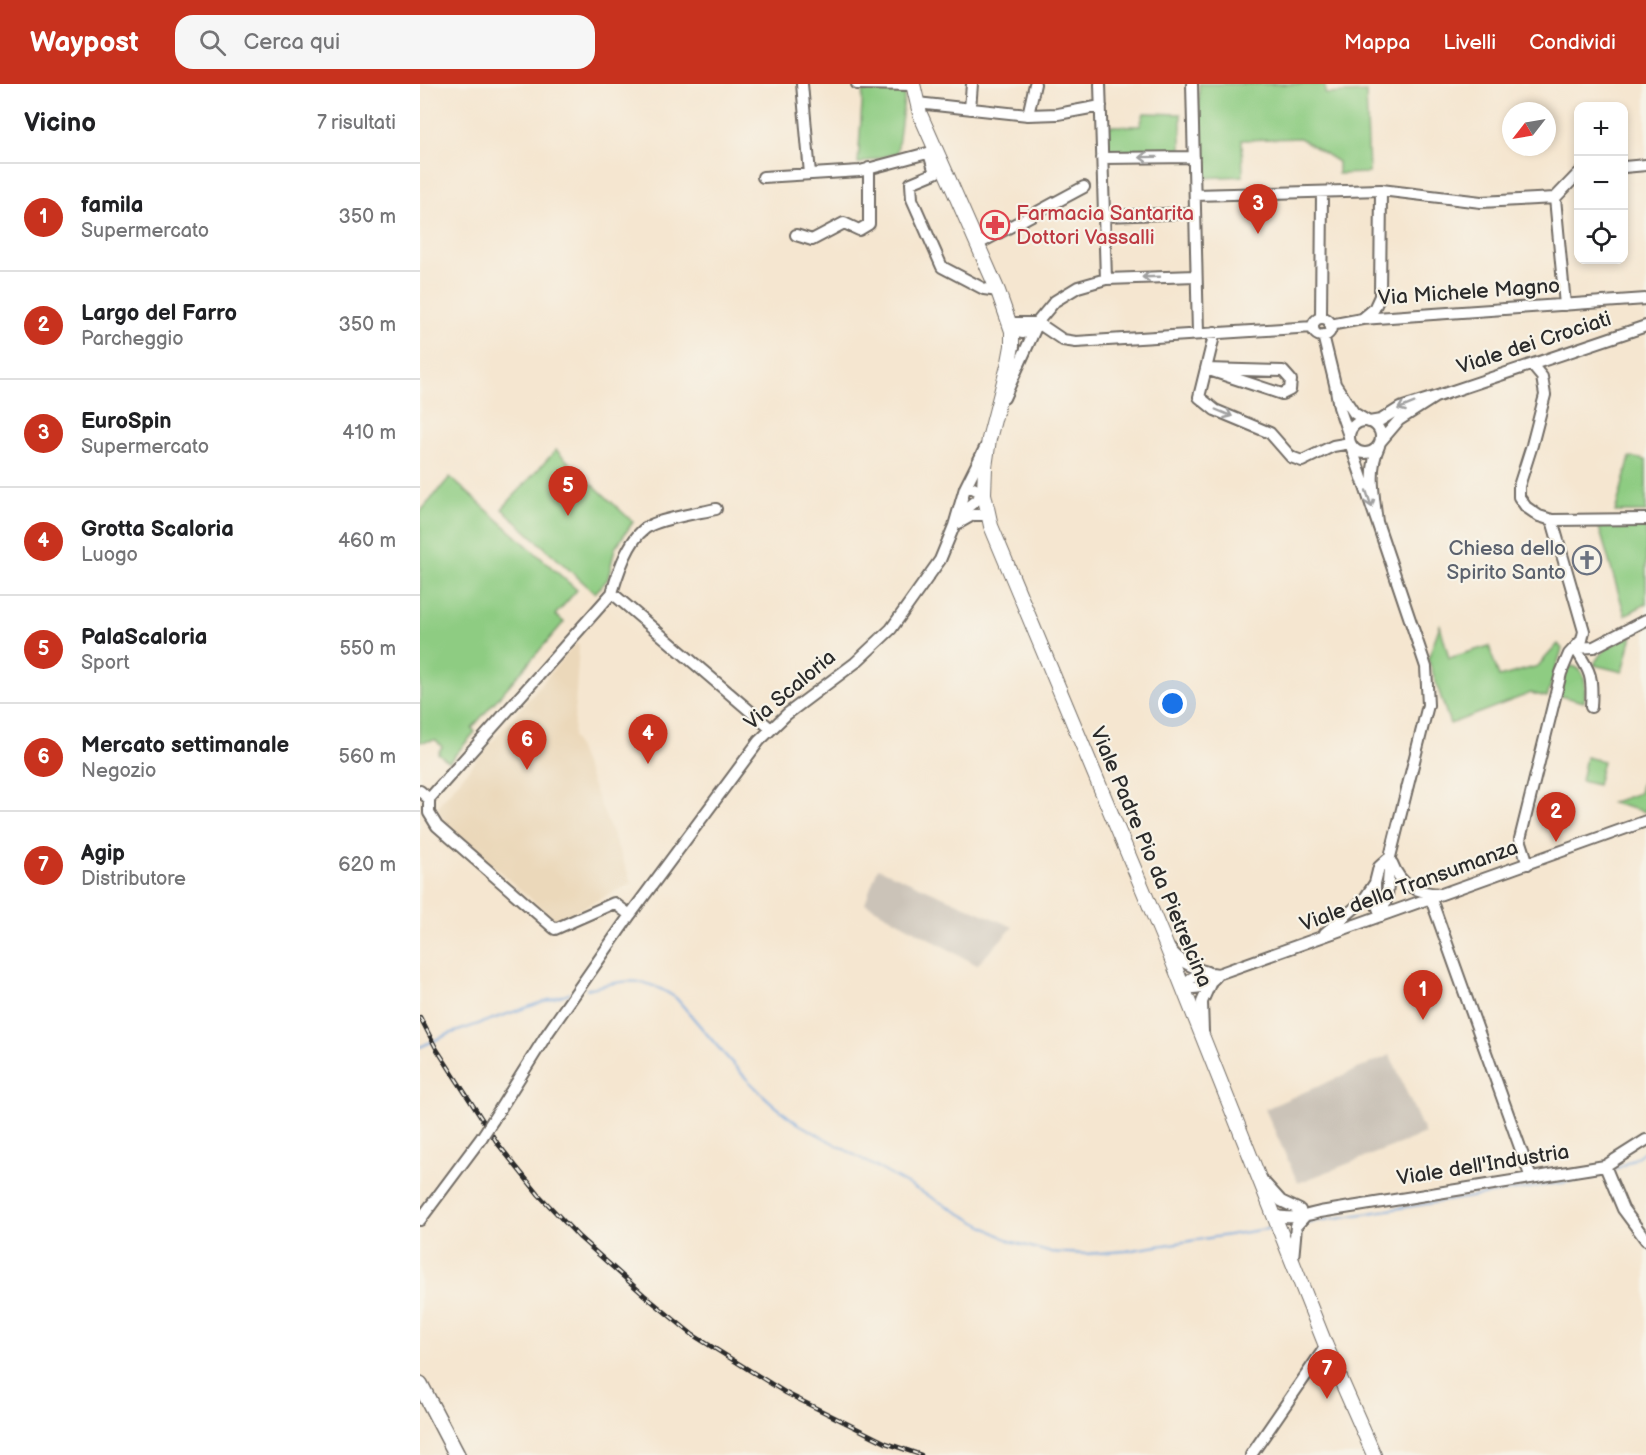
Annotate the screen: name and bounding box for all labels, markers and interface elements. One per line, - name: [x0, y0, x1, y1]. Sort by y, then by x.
- search box: [175, 15, 595, 69]
- text: Waypost: [30, 26, 139, 59]
- icon: search: [196, 26, 229, 59]
- text: Cerca qui: [244, 29, 340, 56]
- text: Mappa: [1344, 30, 1410, 55]
- text: Livelli: [1443, 30, 1496, 55]
- text: Condividi: [1529, 30, 1616, 55]
- north arrow: [1502, 102, 1556, 156]
- map controls: [1574, 102, 1628, 264]
- button: +: [1574, 102, 1628, 156]
- text: Vicino: [24, 108, 96, 139]
- text: 7 risultati: [317, 111, 396, 135]
- one-way arrow: [1138, 151, 1158, 163]
- button: −: [1574, 156, 1628, 210]
- pin: 3: [1238, 184, 1278, 234]
- text: famila: [81, 192, 144, 219]
- place label: Farmacia Santarita Dottori Vassalli: [1016, 201, 1194, 250]
- text: 1: [39, 205, 48, 229]
- text: 350 m: [339, 205, 396, 229]
- pharmacy icon: Farmacia Santarita Dottori Vassalli: [979, 209, 1011, 241]
- button: locate: [1574, 210, 1628, 264]
- text: Supermercato: [81, 219, 209, 243]
- one-way arrow: [1142, 272, 1162, 283]
- street label: Via Michele Magno: [1377, 273, 1561, 311]
- text: Largo del Farro: [81, 300, 237, 327]
- street label: Viale dei Crociati: [1454, 306, 1614, 380]
- text: 2: [38, 313, 49, 337]
- text: 350 m: [339, 313, 396, 337]
- text: Parcheggio: [81, 327, 184, 351]
- one-way arrow: [1398, 401, 1416, 412]
- text: EuroSpin: [81, 408, 172, 435]
- one-way arrow: [1215, 409, 1233, 420]
- text: 3: [38, 421, 49, 445]
- text: 410 m: [342, 421, 396, 445]
- text: Supermercato: [81, 435, 209, 459]
- pin: 5: [548, 466, 588, 516]
- one-way arrow: [1364, 489, 1375, 508]
- text: Grotta Scaloria: [81, 516, 234, 543]
- text: 4: [38, 529, 49, 553]
- text: 460 m: [338, 529, 396, 553]
- place label: Chiesa dello Spirito Santo: [1447, 536, 1566, 585]
- text: Luogo: [81, 543, 138, 567]
- church icon: Chiesa dello Spirito Santo: [1571, 544, 1603, 576]
- text: PalaScaloria: [81, 624, 207, 651]
- text: 5: [38, 637, 49, 661]
- text: 550 m: [339, 637, 396, 661]
- street label: Via Scaloria: [739, 645, 841, 735]
- text: Sport: [81, 651, 130, 675]
- your location: [1158, 689, 1187, 718]
- pin: 4: [628, 714, 668, 764]
- pin: 6: [508, 720, 546, 770]
- street label: Viale Padre Pio da Pietrelcina: [1085, 723, 1217, 991]
- text: Mercato settimanale: [81, 732, 289, 759]
- text: 6: [37, 745, 50, 769]
- text: 560 m: [339, 745, 396, 769]
- text: Negozio: [81, 759, 156, 783]
- pin: 2: [1536, 792, 1576, 842]
- street label: Viale della Transumanza: [1296, 835, 1522, 937]
- text: Agip: [81, 840, 125, 867]
- text: 7: [38, 853, 49, 877]
- text: 620 m: [338, 853, 396, 877]
- text: Distributore: [81, 867, 186, 891]
- pin: 1: [1404, 970, 1442, 1020]
- street label: Viale dell'Industria: [1395, 1139, 1571, 1191]
- pin: 7: [1308, 1350, 1346, 1399]

